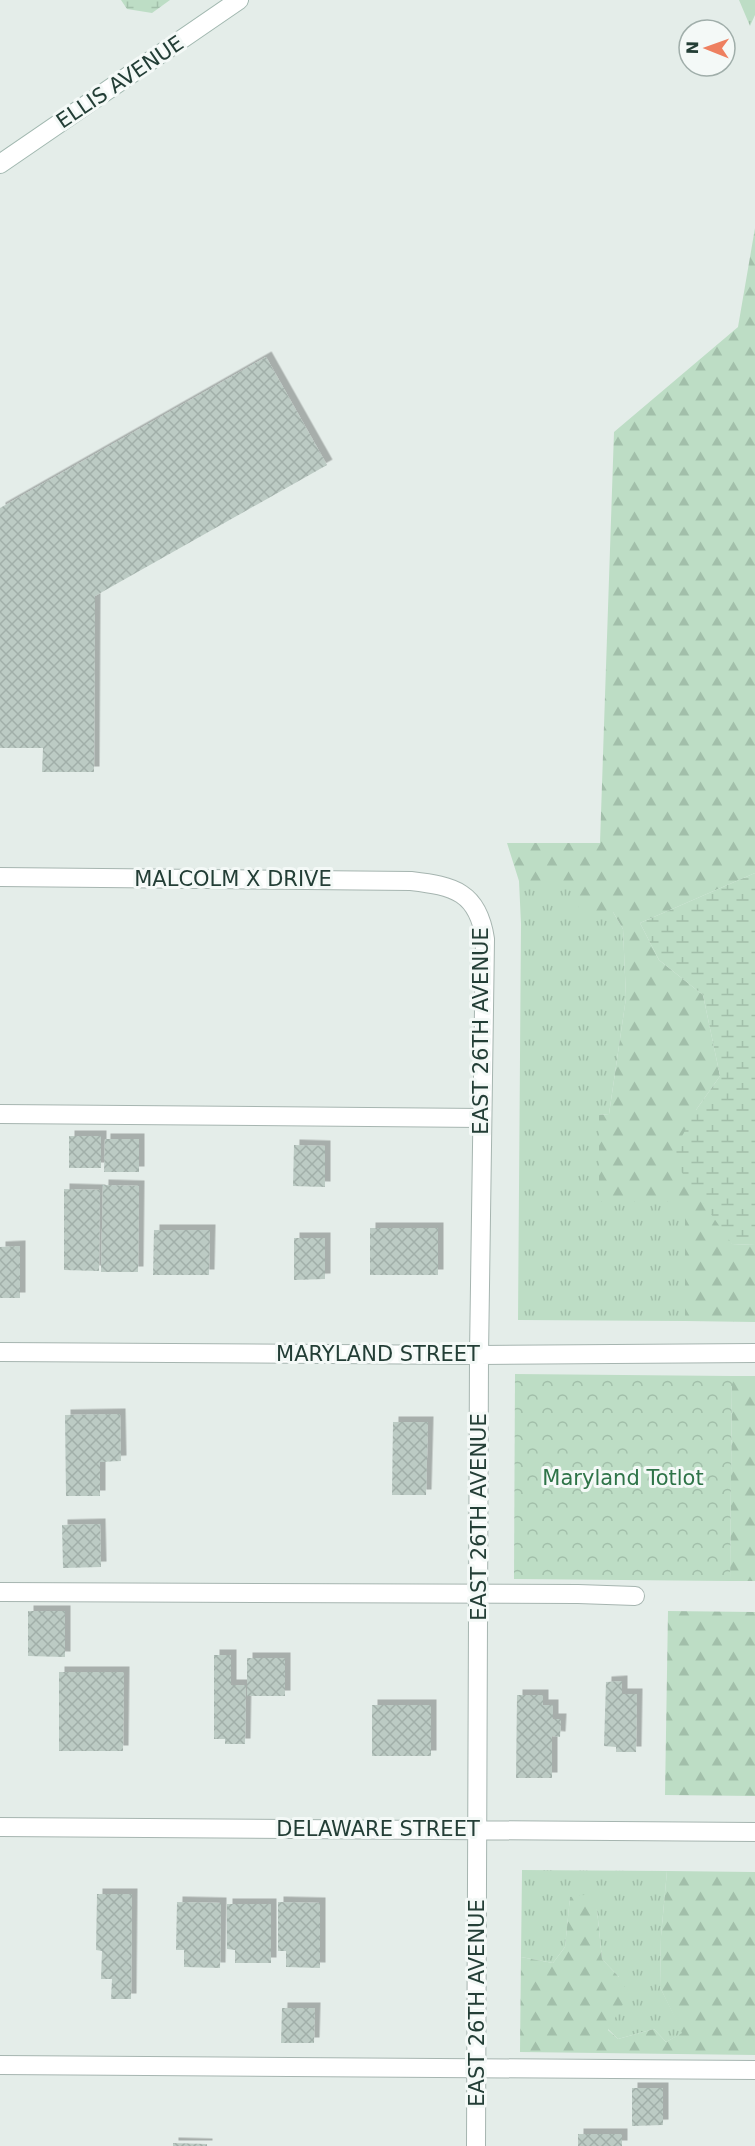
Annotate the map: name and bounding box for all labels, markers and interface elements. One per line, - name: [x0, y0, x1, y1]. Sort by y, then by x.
- north arrow: [677, 18, 737, 78]
- street label: ELLIS AVENUE: [52, 31, 188, 133]
- text: N: [683, 41, 702, 55]
- street label: MALCOLM X DRIVE: [134, 867, 332, 891]
- street label: EAST 26TH AVENUE: [469, 927, 493, 1135]
- street label: MARYLAND STREET: [276, 1342, 480, 1366]
- street label: EAST 26TH AVENUE: [467, 1413, 491, 1621]
- park label: Maryland Totlot: [542, 1466, 704, 1490]
- street label: DELAWARE STREET: [276, 1817, 480, 1841]
- street label: EAST 26TH AVENUE: [465, 1899, 489, 2107]

